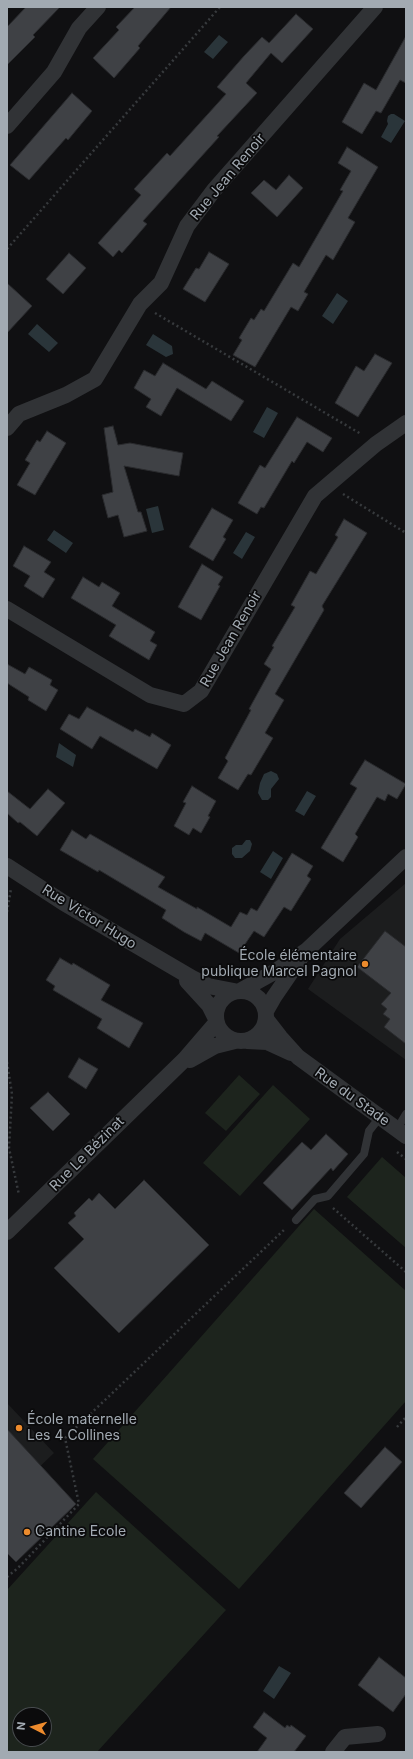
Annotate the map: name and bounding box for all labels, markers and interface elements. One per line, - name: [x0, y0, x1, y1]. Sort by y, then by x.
- street label: Rue Jean Renoir: [187, 130, 269, 224]
- street label: Rue Jean Renoir: [197, 588, 265, 690]
- street label: Rue Victor Hugo: [39, 881, 139, 953]
- place label: École élémentaire publique Marcel Pagnol: [201, 948, 357, 980]
- marker: École élémentaire publique Marcel Pagnol: [360, 959, 370, 969]
- street label: Rue du Stade: [311, 1064, 393, 1130]
- street label: Rue Le Bézinat: [46, 1113, 128, 1195]
- place label: École maternelle Les 4 Collines: [27, 1412, 137, 1444]
- marker: École maternelle Les 4 Collines: [14, 1423, 24, 1433]
- place label: Cantine Ecole: [35, 1524, 126, 1540]
- marker: Cantine Ecole: [22, 1527, 32, 1537]
- north arrow: [12, 1707, 52, 1747]
- text: N: [14, 1721, 28, 1731]

